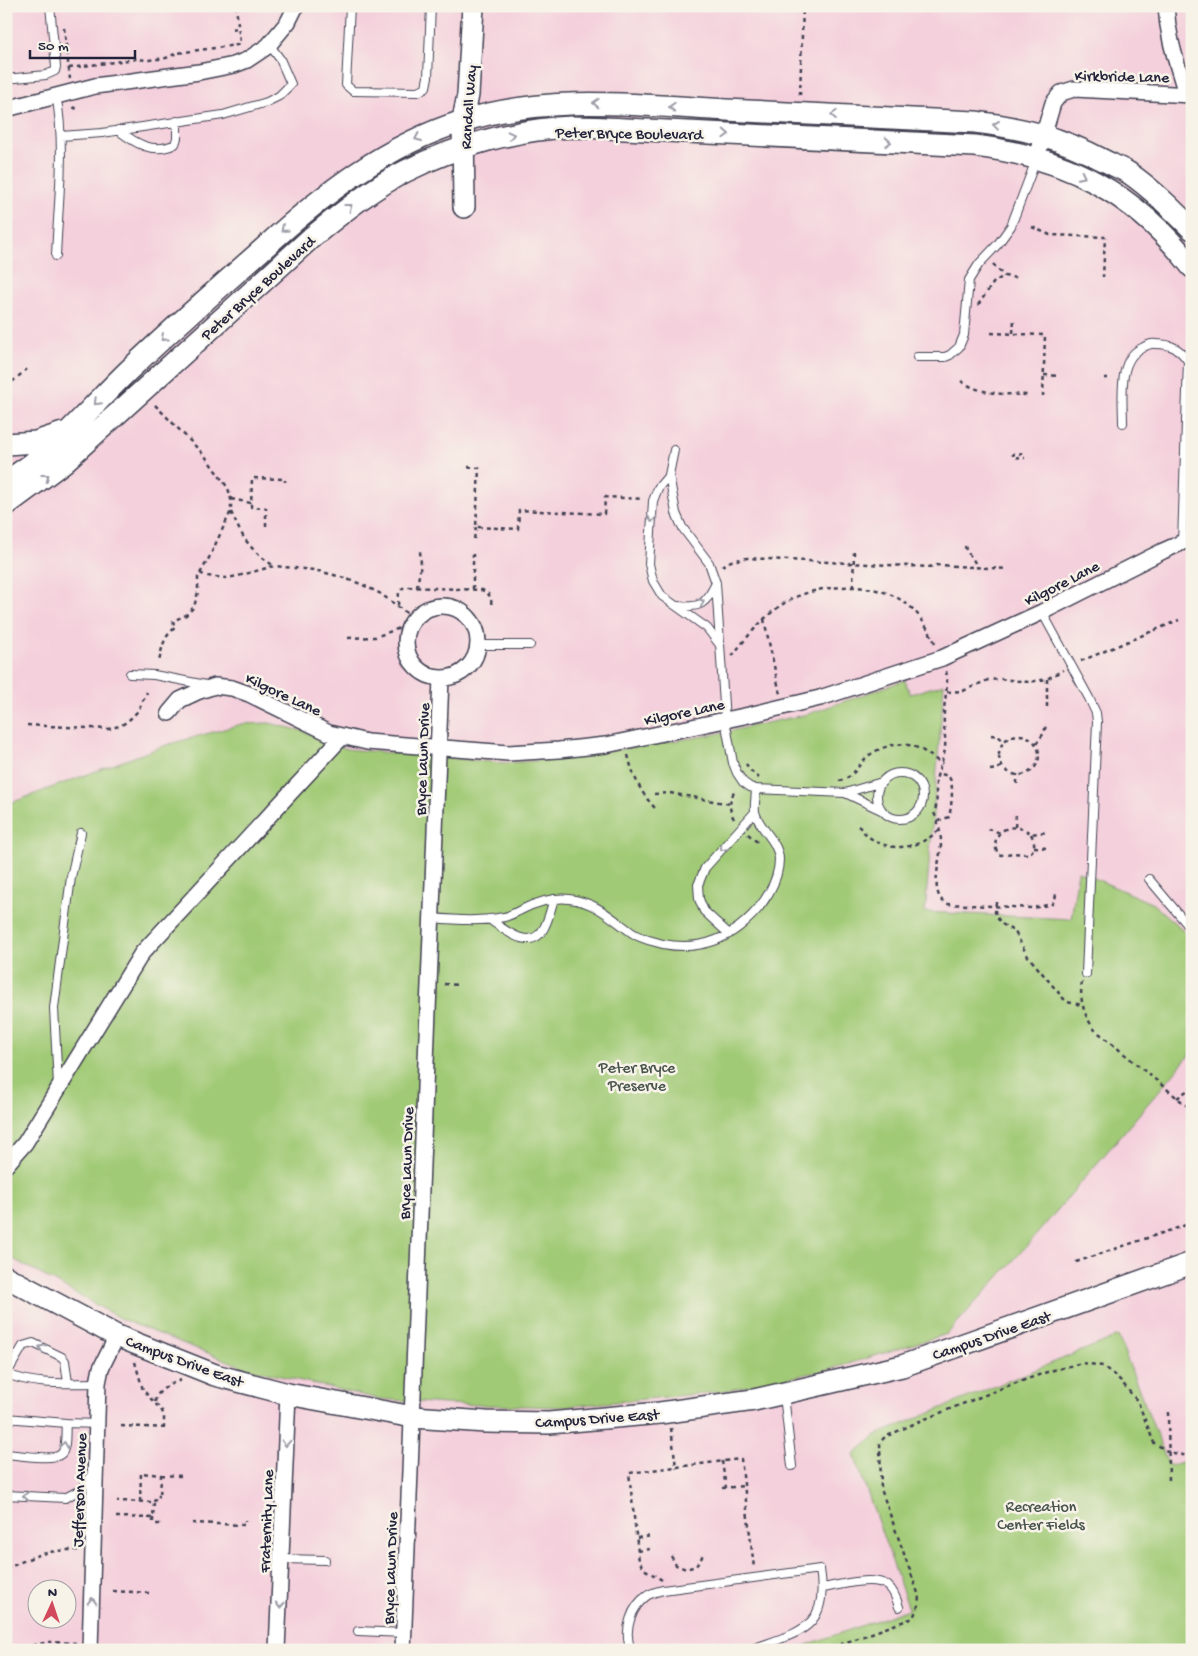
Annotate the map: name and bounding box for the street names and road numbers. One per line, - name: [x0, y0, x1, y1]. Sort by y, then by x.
- street label: Randall Way: [458, 64, 483, 150]
- street label: Kirkbride Lane: [1074, 68, 1170, 89]
- street label: Peter Bryce Boulevard: [554, 125, 704, 146]
- street label: Peter Bryce Boulevard: [198, 232, 322, 347]
- street label: Kilgore Lane: [1022, 558, 1104, 612]
- street label: Kilgore Lane: [242, 670, 324, 722]
- street label: Kilgore Lane: [643, 697, 727, 732]
- street label: Bryce Lawn Drive: [413, 702, 436, 817]
- street label: Bryce Lawn Drive: [397, 1106, 420, 1221]
- street label: Campus Drive East: [930, 1308, 1055, 1366]
- street label: Campus Drive East: [122, 1333, 247, 1394]
- street label: Campus Drive East: [535, 1407, 661, 1434]
- street label: Jefferson Avenue: [70, 1432, 93, 1547]
- street label: Fraternity Lane: [257, 1469, 280, 1574]
- street label: Bryce Lawn Drive: [381, 1511, 404, 1626]

